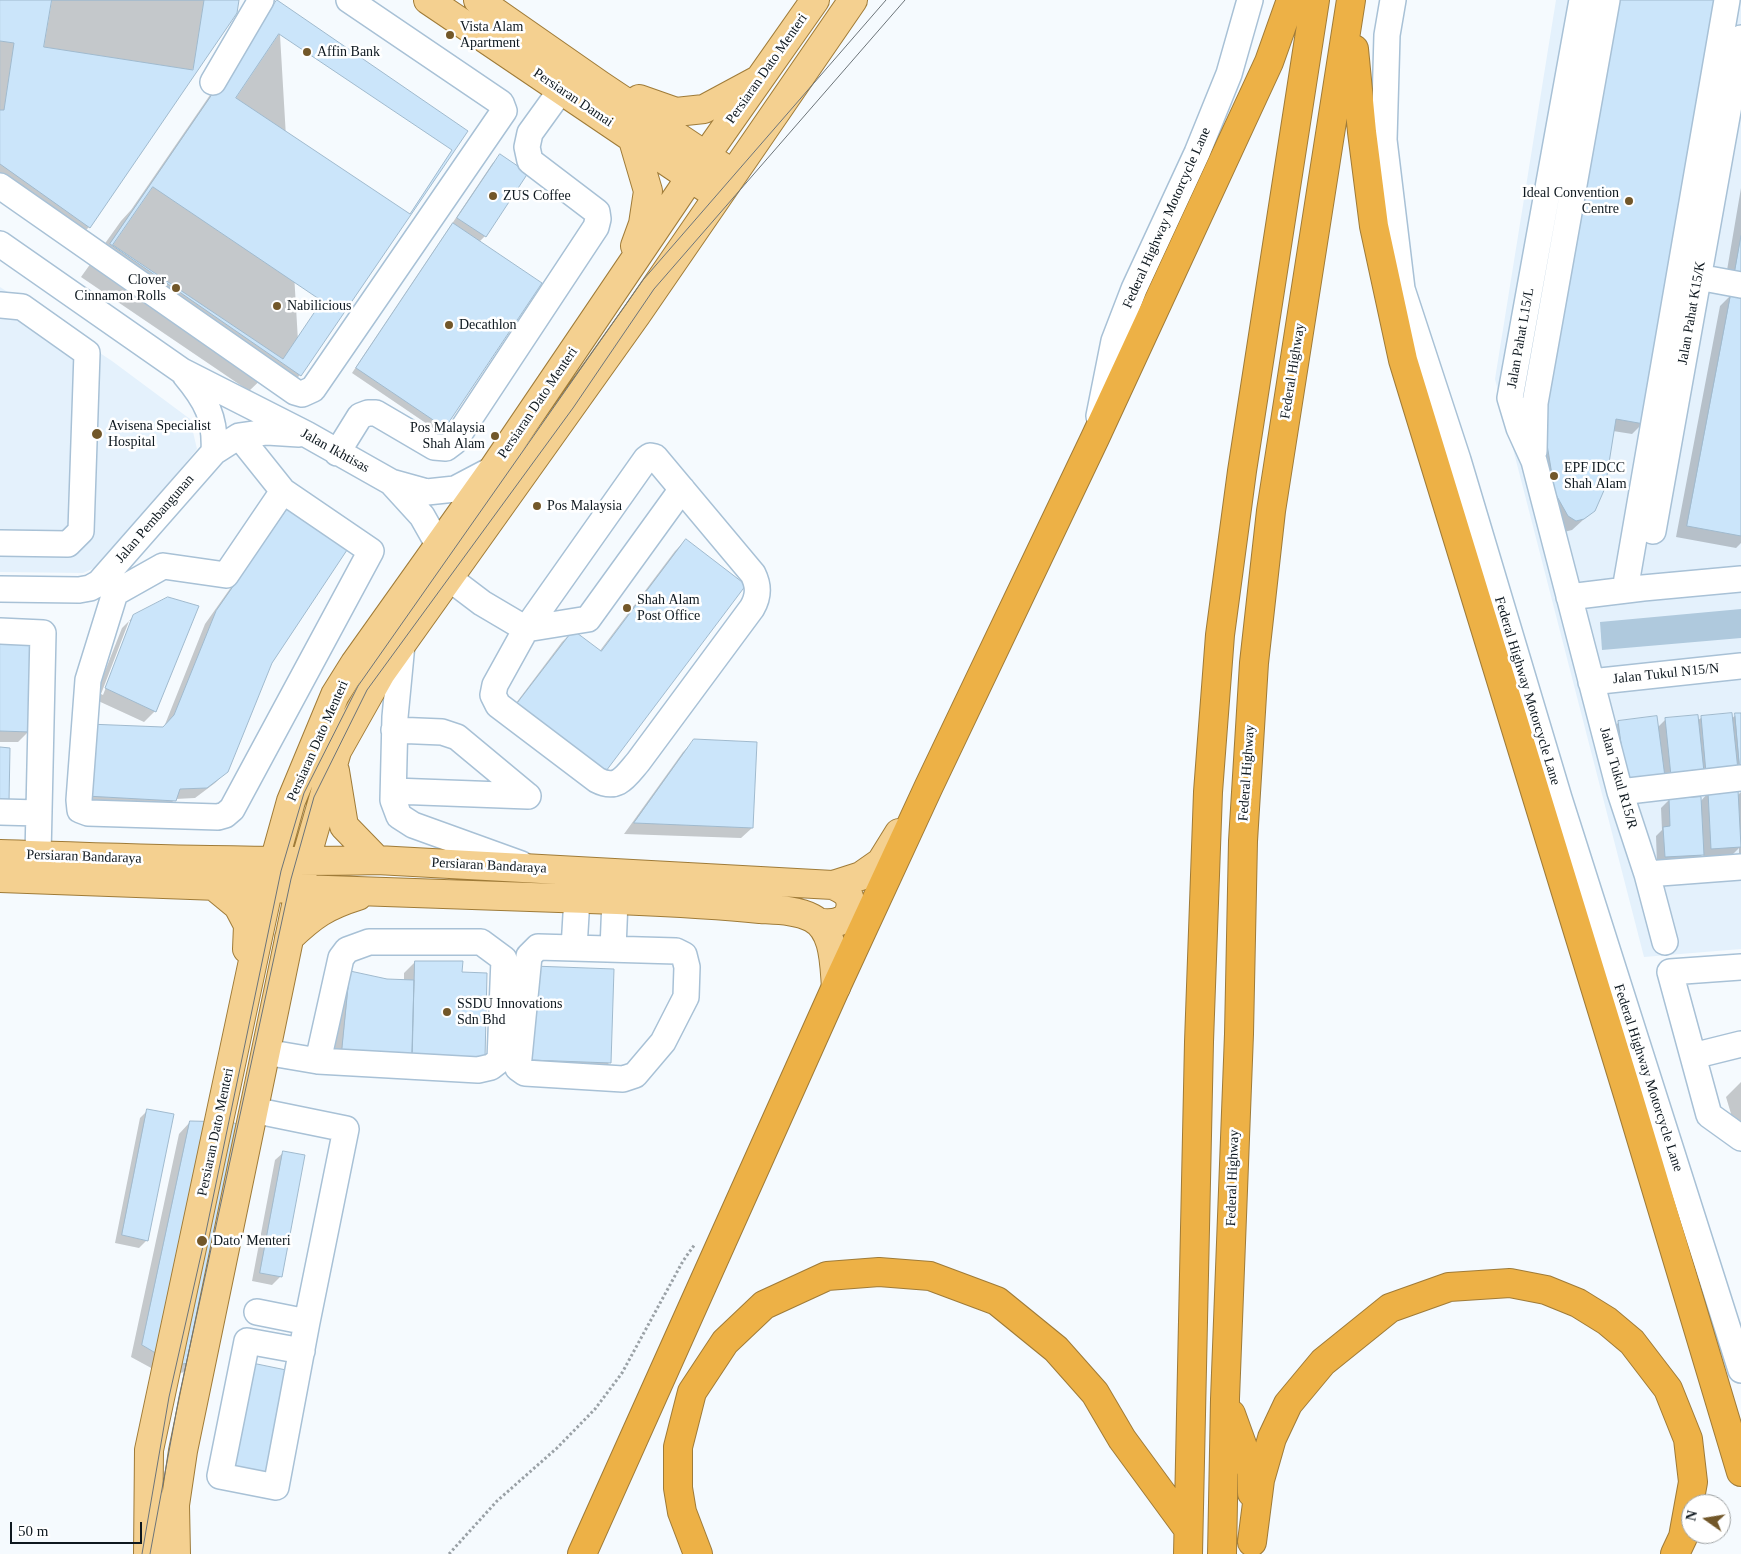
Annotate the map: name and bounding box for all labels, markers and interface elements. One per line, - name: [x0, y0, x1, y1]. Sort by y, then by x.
- street label: Persiaran Dato Menteri: [723, 11, 811, 127]
- place label: Vista Alam Apartment: [460, 19, 523, 52]
- marker: Vista Alam Apartment: [444, 29, 456, 41]
- place label: Affin Bank: [317, 44, 380, 60]
- marker: Affin Bank: [301, 46, 313, 58]
- street label: Persiaran Damai: [530, 65, 616, 131]
- street label: Federal Highway Motorcycle Lane: [1119, 125, 1215, 311]
- place label: Ideal Convention Centre: [1522, 185, 1619, 218]
- place label: ZUS Coffee: [503, 188, 571, 204]
- marker: ZUS Coffee: [487, 190, 499, 202]
- marker: Ideal Convention Centre: [1623, 195, 1635, 207]
- street label: Jalan Pahat K15/K: [1675, 260, 1709, 366]
- place label: Clover Cinnamon Rolls: [75, 272, 166, 304]
- marker: Clover Cinnamon Rolls: [170, 282, 182, 294]
- street label: Jalan Pahat L15/L: [1504, 286, 1538, 390]
- place label: Nabilicious: [287, 298, 352, 314]
- marker: Nabilicious: [271, 300, 283, 312]
- place label: Decathlon: [459, 317, 517, 333]
- marker: Decathlon: [443, 319, 455, 331]
- street label: Federal Highway: [1277, 322, 1309, 420]
- street label: Persiaran Dato Menteri: [495, 344, 581, 462]
- place label: Avisena Specialist Hospital: [108, 418, 211, 451]
- place label: Pos Malaysia Shah Alam: [410, 420, 485, 452]
- street label: Jalan Ikhtisas: [298, 425, 372, 477]
- marker: Avisena Specialist Hospital: [90, 427, 104, 441]
- marker: Pos Malaysia Shah Alam: [489, 430, 501, 442]
- place label: EPF IDCC Shah Alam: [1564, 460, 1627, 492]
- marker: EPF IDCC Shah Alam: [1548, 470, 1560, 482]
- street label: Jalan Pembangunan: [112, 471, 198, 567]
- place label: Pos Malaysia: [547, 498, 622, 514]
- marker: Pos Malaysia: [531, 500, 543, 512]
- place label: Shah Alam Post Office: [637, 592, 700, 624]
- street label: Federal Highway Motorcycle Lane: [1490, 595, 1564, 787]
- marker: Shah Alam Post Office: [621, 602, 633, 614]
- street label: Jalan Tukul N15/N: [1612, 660, 1720, 688]
- street label: Persiaran Dato Menteri: [284, 678, 352, 804]
- street label: Federal Highway: [1235, 724, 1259, 822]
- street label: Jalan Tukul R15/R: [1595, 725, 1641, 831]
- street label: Persiaran Bandaraya: [26, 847, 142, 867]
- street label: Persiaran Bandaraya: [431, 855, 547, 877]
- street label: Federal Highway Motorcycle Lane: [1610, 982, 1686, 1174]
- place label: SSDU Innovations Sdn Bhd: [457, 996, 562, 1028]
- marker: SSDU Innovations Sdn Bhd: [441, 1006, 453, 1018]
- street label: Persiaran Dato Menteri: [194, 1066, 238, 1198]
- street label: Federal Highway: [1223, 1129, 1243, 1227]
- place label: Dato' Menteri: [213, 1233, 291, 1249]
- marker: Dato' Menteri: [195, 1234, 209, 1248]
- north arrow: [1681, 1494, 1731, 1544]
- text: N: [1683, 1509, 1700, 1522]
- scale bar: [12, 1512, 145, 1544]
- text: 50 m: [18, 1523, 48, 1539]

